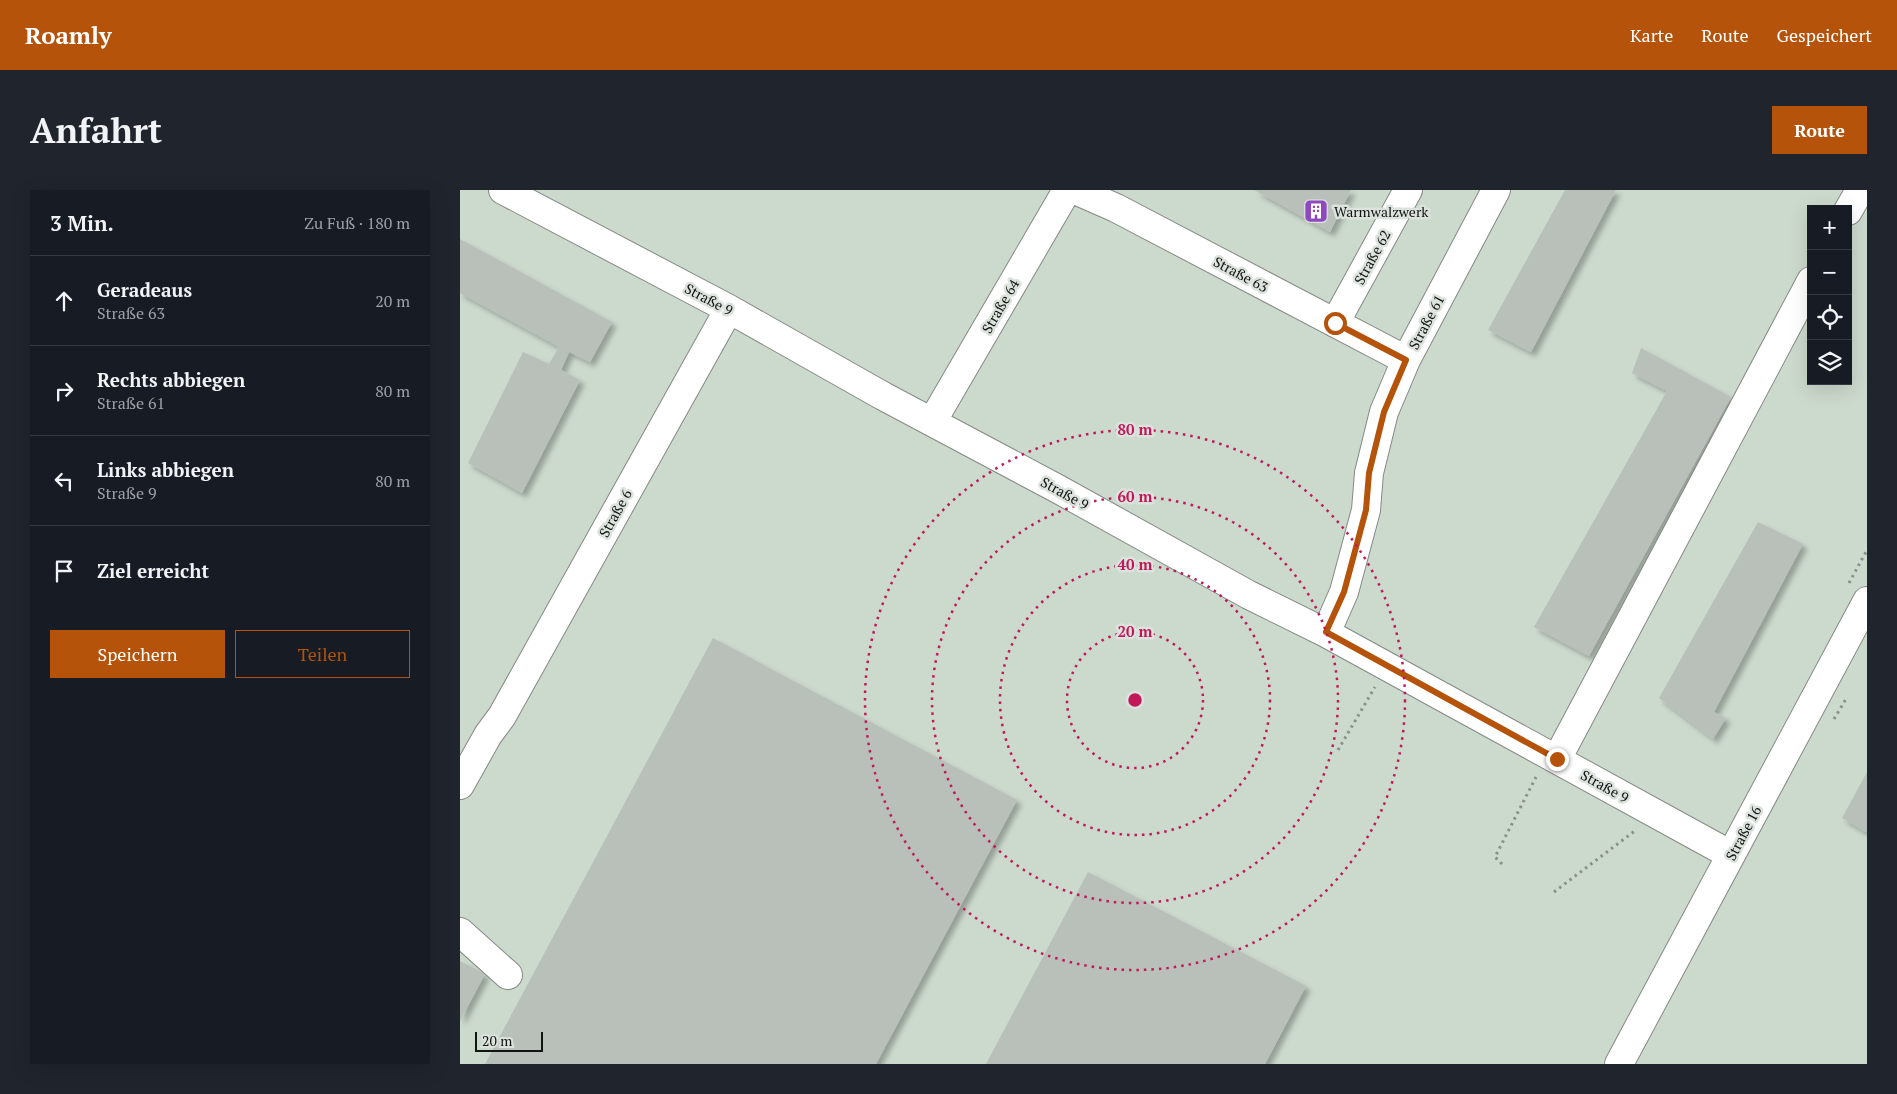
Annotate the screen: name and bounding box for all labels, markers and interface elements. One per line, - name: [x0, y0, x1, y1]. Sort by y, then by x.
- text: Roamly: [25, 19, 112, 51]
- text: Karte: [1630, 23, 1673, 47]
- text: Route: [1701, 23, 1749, 47]
- text: Gespeichert: [1777, 23, 1872, 47]
- button: Route: [1772, 106, 1867, 154]
- text: Anfahrt: [30, 107, 162, 153]
- building icon: Warmwalzwerk: [1303, 198, 1329, 224]
- place label: Warmwalzwerk: [1334, 202, 1429, 221]
- map controls: [1807, 205, 1852, 385]
- button: +: [1807, 205, 1852, 250]
- text: 3 Min.: [50, 209, 114, 237]
- text: Zu Fuß · 180 m: [304, 212, 410, 234]
- street label: Straße 62: [1349, 226, 1395, 288]
- button: −: [1807, 250, 1852, 295]
- street label: Straße 63: [1210, 252, 1272, 296]
- street label: Straße 64: [977, 275, 1023, 336]
- text: Geradeaus: [97, 277, 192, 302]
- street label: Straße 9: [682, 278, 736, 320]
- icon: ahead: [50, 287, 78, 315]
- text: 20 m: [375, 290, 410, 312]
- street label: Straße 61: [1404, 291, 1448, 353]
- button: locate: [1807, 295, 1852, 340]
- text: Straße 63: [97, 302, 165, 324]
- route start: [1324, 312, 1347, 335]
- button: layers: [1807, 340, 1852, 385]
- text: Rechts abbiegen: [97, 367, 245, 392]
- icon: right: [50, 377, 78, 405]
- text: 80 m: [375, 380, 410, 402]
- text: Straße 61: [97, 392, 165, 414]
- text: 80 m: [1118, 419, 1153, 439]
- text: Links abbiegen: [97, 457, 234, 482]
- icon: left: [50, 467, 78, 495]
- text: 80 m: [375, 470, 410, 492]
- street label: Straße 9: [1038, 472, 1092, 514]
- text: Straße 9: [97, 482, 156, 504]
- street label: Straße 6: [594, 485, 636, 540]
- text: 60 m: [1118, 486, 1153, 506]
- text: 40 m: [1118, 554, 1153, 574]
- icon: arrive: [50, 557, 78, 585]
- text: Ziel erreicht: [97, 558, 209, 583]
- text: 20 m: [1118, 621, 1153, 641]
- button: Speichern: [50, 630, 225, 678]
- button: Teilen: [235, 630, 410, 678]
- centre of rings: [1126, 691, 1144, 709]
- route end: [1546, 748, 1569, 771]
- street label: Straße 9: [1578, 765, 1632, 807]
- street label: Straße 16: [1721, 802, 1766, 864]
- scale bar: [475, 1029, 542, 1052]
- text: 20 m: [482, 1031, 512, 1050]

